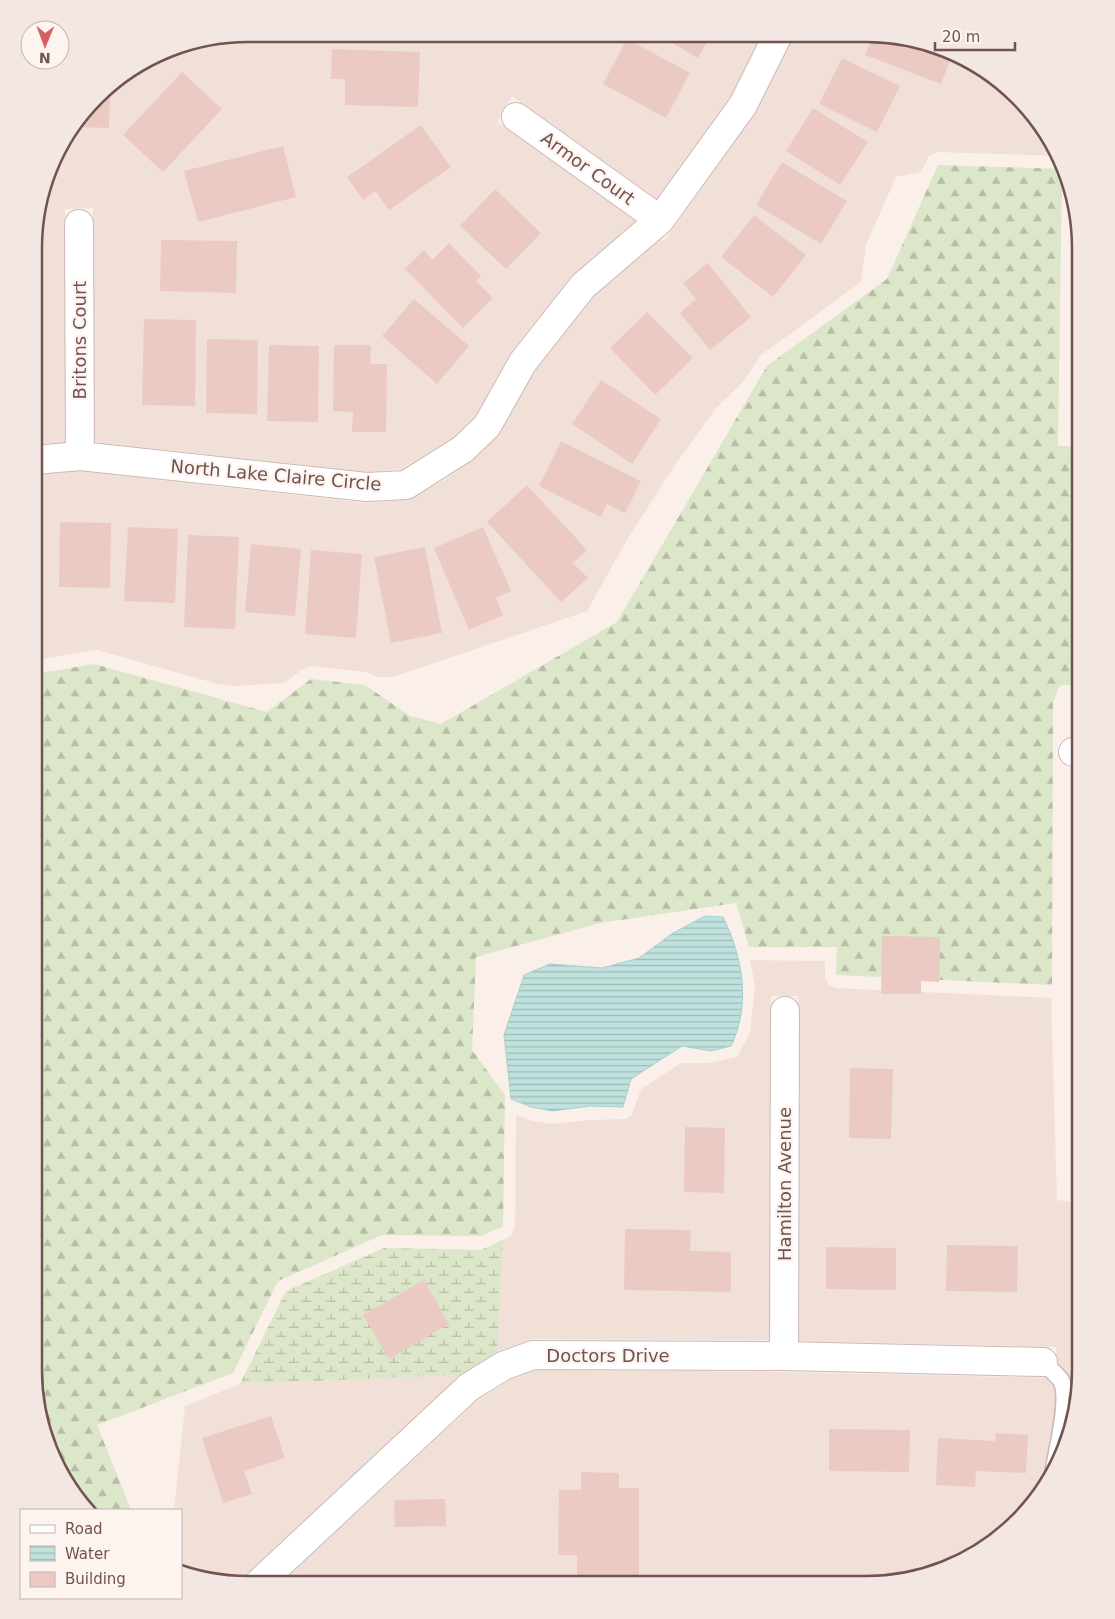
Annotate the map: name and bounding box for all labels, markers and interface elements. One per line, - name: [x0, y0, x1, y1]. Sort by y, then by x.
- north arrow: [20, 20, 70, 70]
- scale bar: [935, 20, 1015, 52]
- text: 20 m: [942, 28, 980, 46]
- text: N: [39, 50, 51, 66]
- street label: Armor Court: [537, 127, 639, 209]
- street label: Britons Court: [69, 281, 90, 399]
- street label: North Lake Claire Circle: [170, 455, 382, 495]
- street label: Hamilton Avenue: [774, 1107, 795, 1261]
- street label: Doctors Drive: [546, 1345, 670, 1366]
- legend: [20, 1509, 182, 1599]
- text: Road: [65, 1520, 103, 1538]
- text: Water: [65, 1545, 110, 1563]
- text: Building: [65, 1570, 126, 1588]

